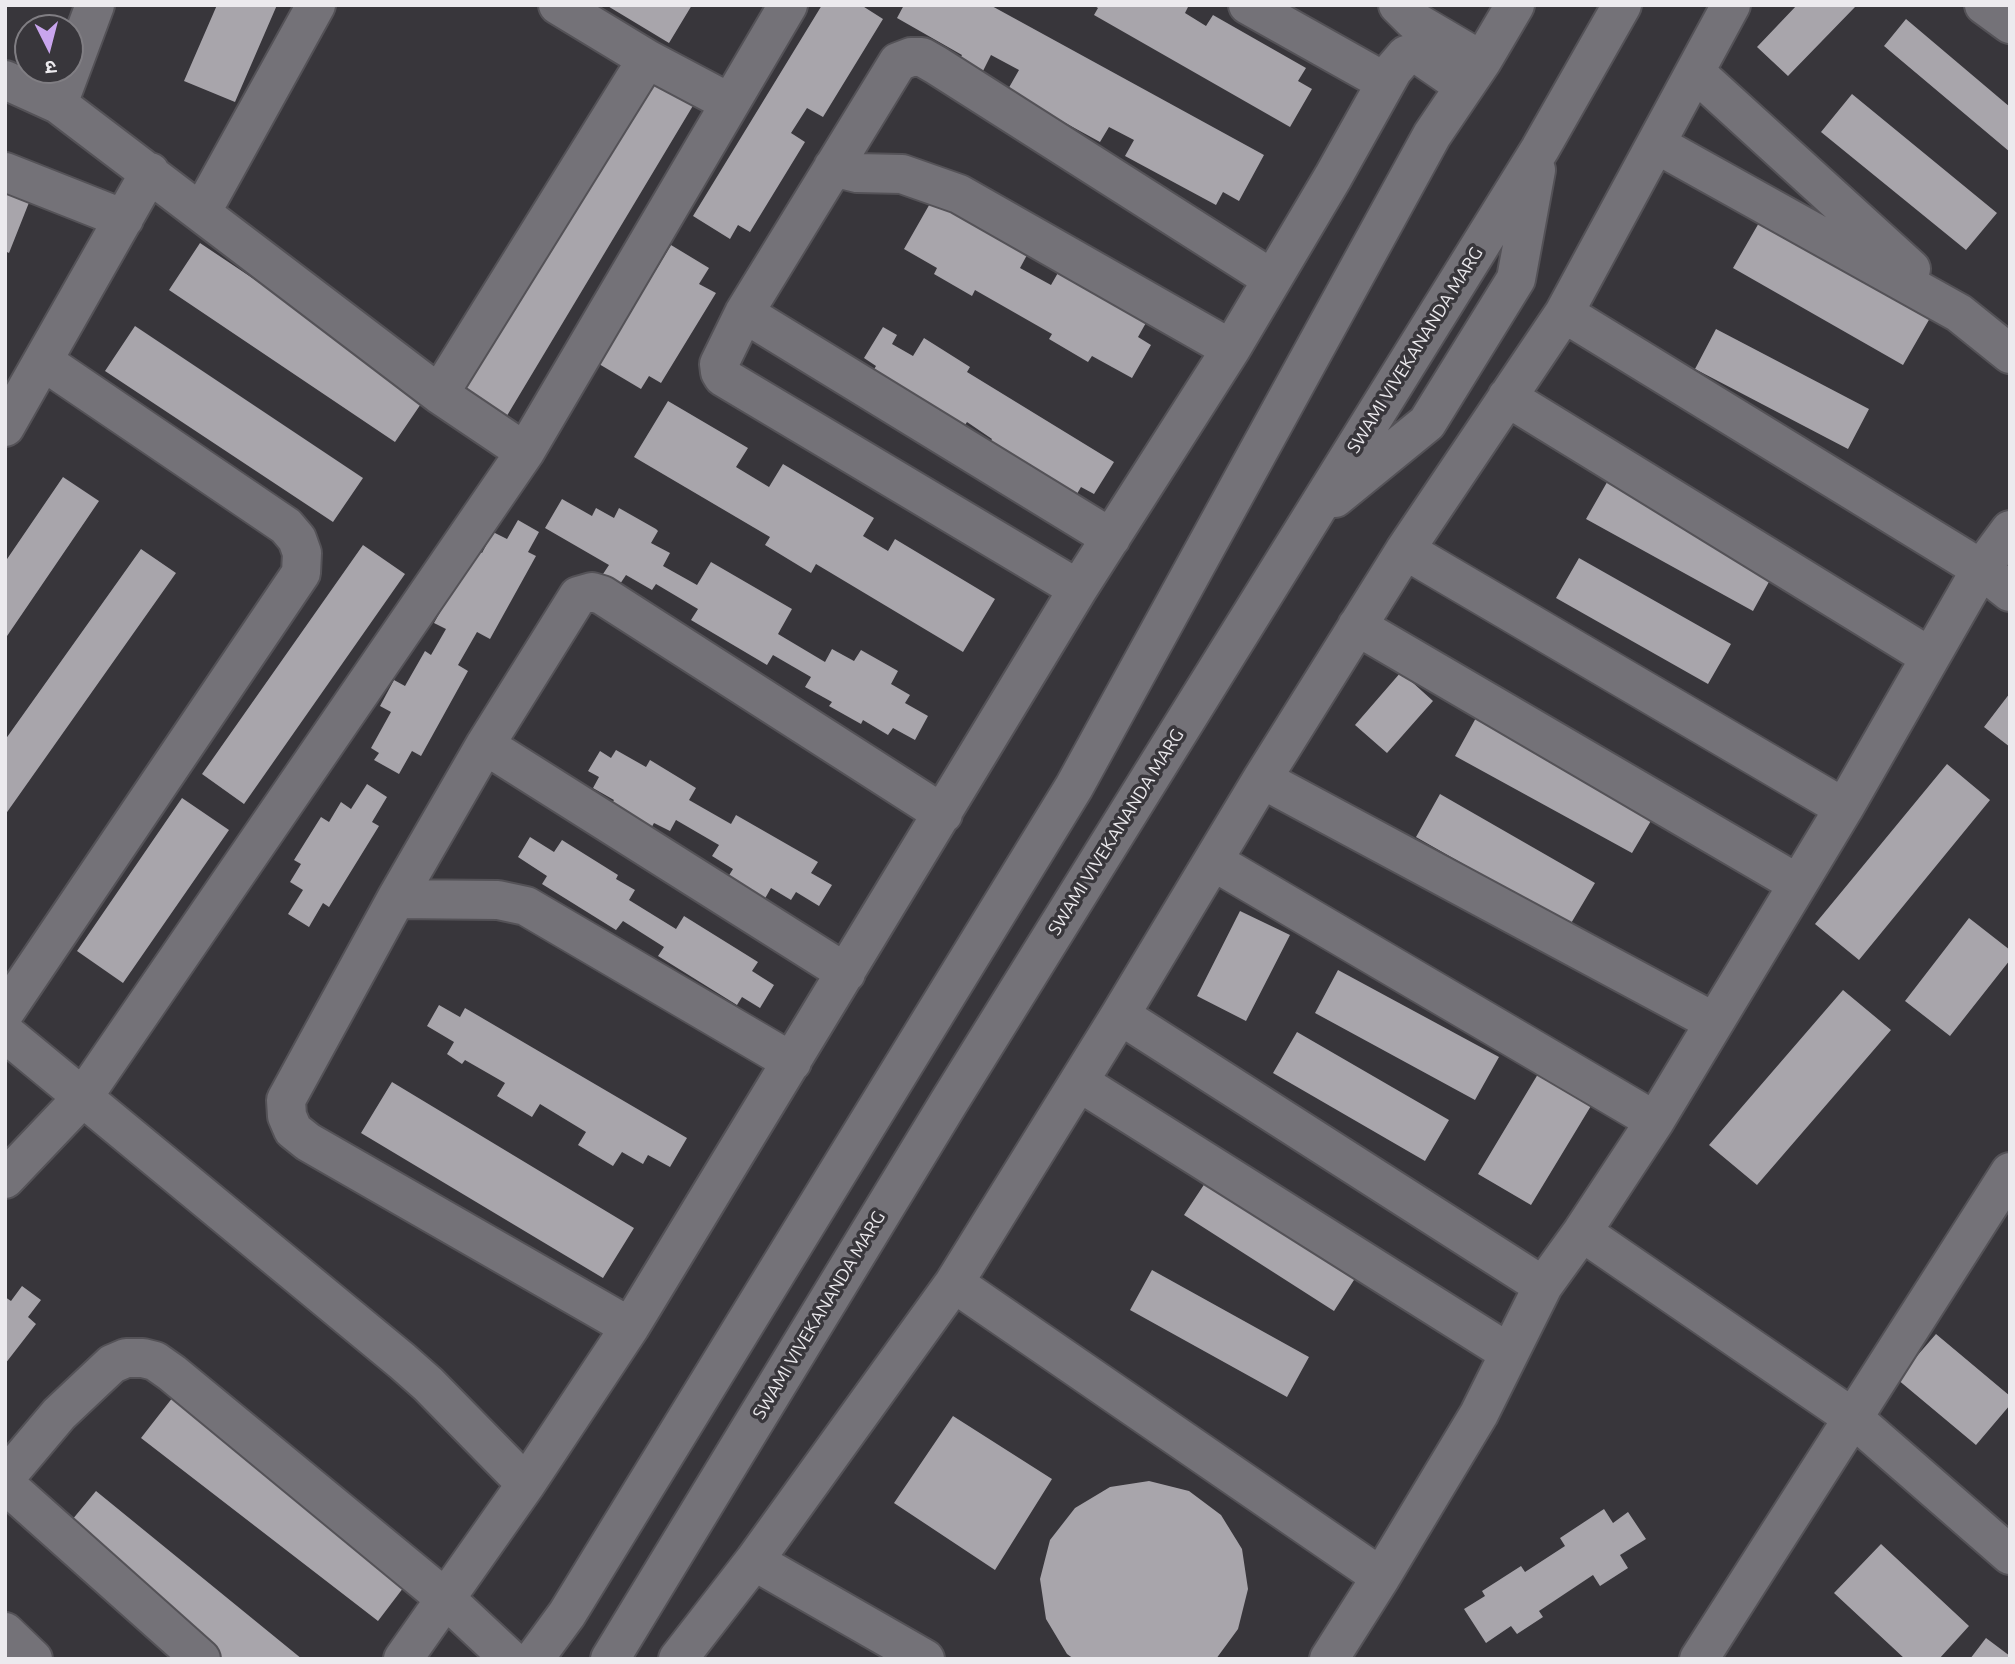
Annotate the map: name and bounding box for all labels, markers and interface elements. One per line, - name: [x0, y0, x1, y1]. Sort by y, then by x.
- north arrow: [14, 14, 84, 84]
- text: उ: [44, 56, 58, 79]
- street label: SWAMI VIVEKANANDA MARG: [1343, 243, 1487, 457]
- street label: SWAMI VIVEKANANDA MARG: [1044, 725, 1188, 939]
- street label: SWAMI VIVEKANANDA MARG: [748, 1207, 890, 1423]

